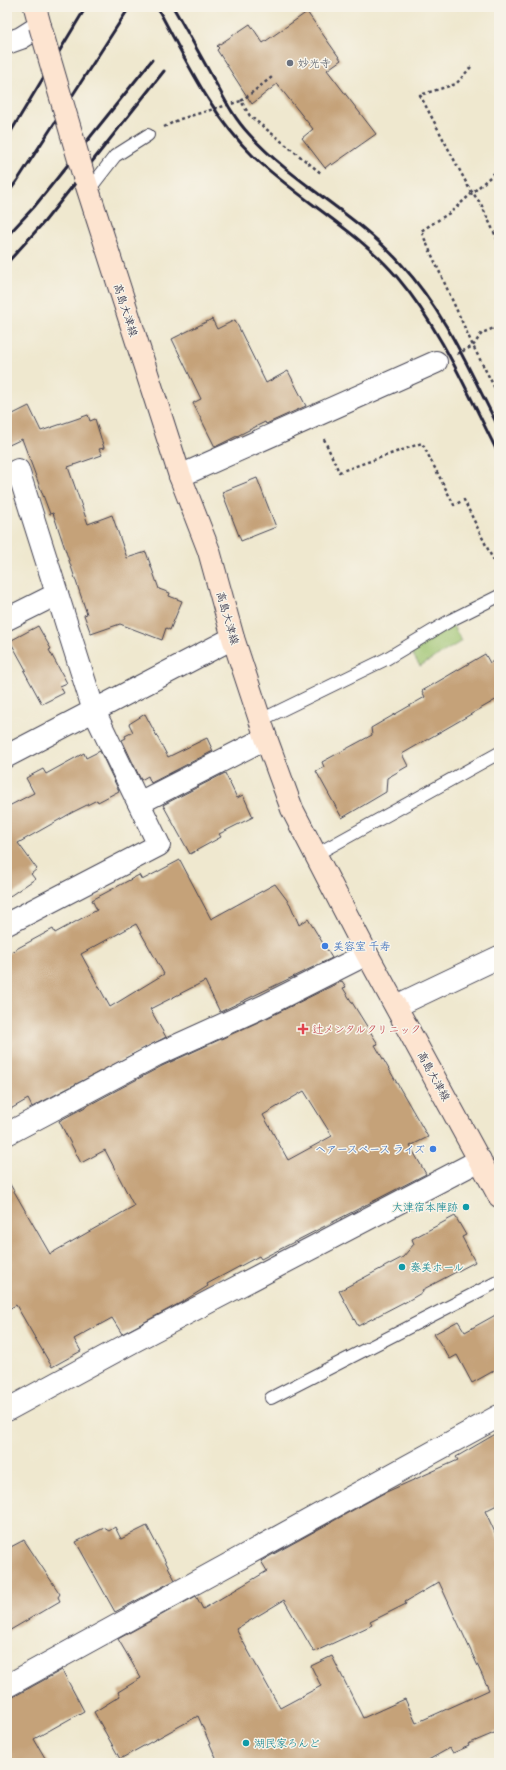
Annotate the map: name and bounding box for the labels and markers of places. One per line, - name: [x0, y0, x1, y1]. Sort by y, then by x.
- place label: 妙光寺: [298, 56, 331, 70]
- marker: 妙光寺: [285, 58, 295, 68]
- place label: 美容室 千寿: [333, 939, 391, 953]
- marker: 美容室 千寿: [320, 941, 330, 951]
- place label: 辻メンタルクリニック: [312, 1022, 421, 1036]
- marker: 辻メンタルクリニック: [297, 1023, 309, 1035]
- place label: ヘアースペース ライズ: [315, 1142, 425, 1156]
- marker: ヘアースペース ライズ: [428, 1144, 438, 1154]
- place label: 大津宿本陣跡: [392, 1200, 458, 1214]
- marker: 大津宿本陣跡: [461, 1202, 471, 1212]
- place label: 奏美ホール: [410, 1260, 464, 1274]
- marker: 奏美ホール: [397, 1262, 407, 1272]
- place label: 湖民家ろんど: [254, 1736, 320, 1750]
- marker: 湖民家ろんど: [241, 1738, 251, 1748]

